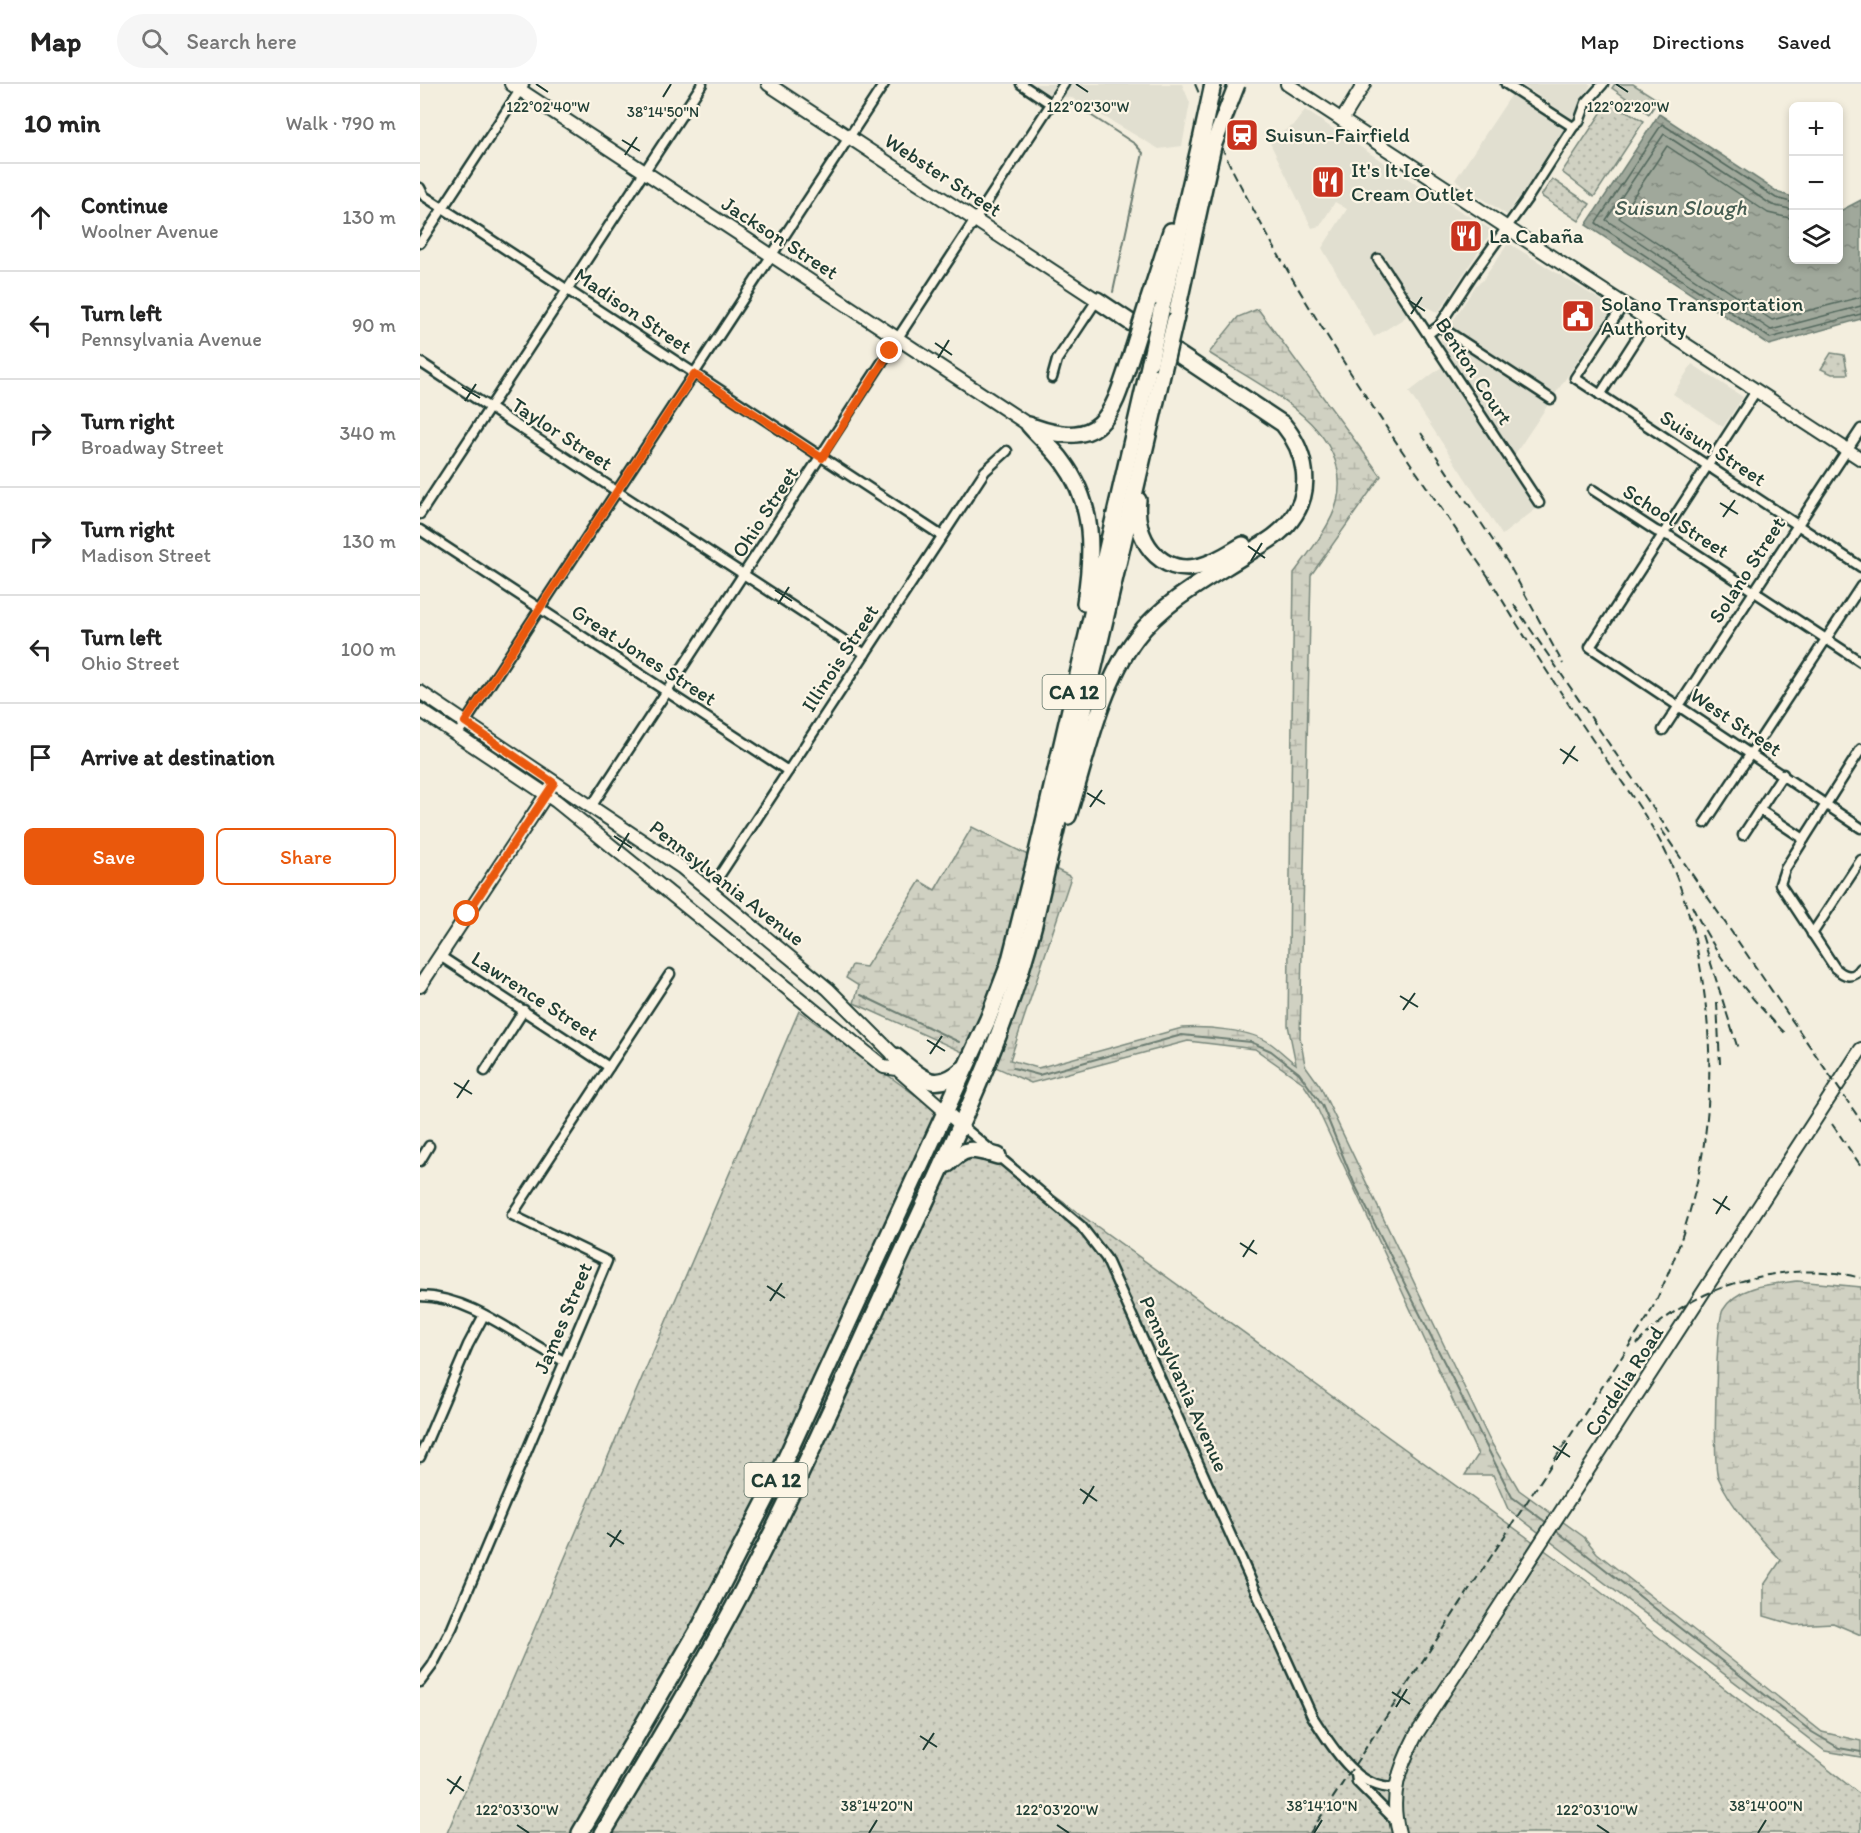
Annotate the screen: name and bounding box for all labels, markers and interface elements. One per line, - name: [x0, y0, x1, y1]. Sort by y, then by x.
- search box: [117, 14, 537, 68]
- text: Map: [30, 24, 81, 58]
- icon: search: [138, 25, 171, 58]
- text: Search here: [186, 28, 297, 55]
- text: Map: [1581, 29, 1619, 54]
- text: Directions: [1652, 29, 1744, 54]
- text: Saved: [1777, 29, 1831, 54]
- text: 122°02'40"W: [506, 98, 590, 116]
- text: 122°02'30"W: [1047, 98, 1130, 116]
- text: 122°02'20"W: [1587, 98, 1669, 116]
- map controls: [1789, 102, 1843, 264]
- button: +: [1789, 102, 1843, 156]
- text: 38°14'50"N: [627, 103, 699, 121]
- text: 10 min: [24, 107, 100, 139]
- text: Walk · 790 m: [286, 111, 396, 135]
- station icon: Suisun-Fairfield: [1224, 117, 1260, 153]
- place label: Suisun-Fairfield: [1265, 122, 1410, 147]
- street label: Webster Street: [880, 127, 1007, 222]
- button: −: [1789, 156, 1843, 210]
- place label: It's It Ice Cream Outlet: [1351, 157, 1473, 206]
- restaurant icon: It's It Ice Cream Outlet: [1310, 164, 1346, 200]
- street label: Jackson Street: [717, 191, 843, 285]
- text: Continue: [81, 192, 168, 219]
- water label: Suisun Slough: [1613, 194, 1747, 221]
- icon: ahead: [24, 201, 57, 234]
- text: 130 m: [342, 205, 396, 229]
- button: layers: [1789, 210, 1843, 264]
- restaurant icon: La Cabaña: [1448, 218, 1484, 254]
- text: Woolner Avenue: [81, 219, 219, 243]
- place label: La Cabaña: [1489, 223, 1584, 248]
- street label: Madison Street: [570, 262, 697, 359]
- place label: Solano Transportation Authority: [1601, 291, 1803, 340]
- public building icon: Solano Transportation Authority: [1560, 298, 1596, 334]
- text: Turn left: [81, 300, 162, 327]
- icon: left: [24, 309, 57, 342]
- text: 90 m: [352, 313, 396, 337]
- street label: Benton Court: [1431, 313, 1518, 429]
- text: Pennsylvania Avenue: [81, 327, 262, 351]
- route end: [876, 337, 902, 363]
- street label: Taylor Street: [507, 392, 618, 476]
- street label: Suisun Street: [1655, 404, 1771, 491]
- text: Turn right: [81, 408, 175, 435]
- icon: right: [24, 417, 57, 450]
- text: 340 m: [339, 421, 396, 445]
- text: Broadway Street: [81, 435, 224, 459]
- street label: Ohio Street: [726, 462, 803, 562]
- street label: School Street: [1619, 478, 1734, 563]
- street label: Solano Street: [1703, 512, 1790, 627]
- text: Turn right: [81, 516, 175, 543]
- icon: right: [24, 525, 57, 558]
- text: 130 m: [342, 529, 396, 553]
- text: Madison Street: [81, 543, 211, 567]
- street label: Great Jones Street: [567, 598, 722, 711]
- street label: Illinois Street: [796, 599, 884, 716]
- text: Turn left: [81, 624, 162, 651]
- icon: left: [24, 633, 57, 666]
- text: 100 m: [341, 637, 396, 661]
- text: Ohio Street: [81, 651, 179, 675]
- road number: CA 12: [1042, 675, 1106, 709]
- street label: West Street: [1686, 682, 1787, 761]
- icon: arrive: [24, 741, 57, 774]
- text: Arrive at destination: [81, 744, 275, 771]
- street label: Pennsylvania Avenue: [645, 814, 810, 951]
- button: Save: [24, 828, 204, 885]
- button: Share: [216, 828, 396, 885]
- route start: [453, 900, 479, 926]
- street label: Lawrence Street: [467, 945, 603, 1046]
- street label: James Street: [528, 1258, 597, 1377]
- street label: Pennsylvania Avenue: [1134, 1292, 1234, 1476]
- street label: Cordelia Road: [1579, 1320, 1669, 1441]
- road number: CA 12: [744, 1463, 808, 1497]
- text: 38°14'20"N: [841, 1797, 913, 1815]
- text: 38°14'10"N: [1286, 1797, 1358, 1815]
- text: 38°14'00"N: [1729, 1797, 1803, 1815]
- text: 122°03'30"W: [475, 1801, 559, 1819]
- text: 122°03'20"W: [1016, 1801, 1099, 1819]
- text: 122°03'10"W: [1556, 1801, 1638, 1819]

